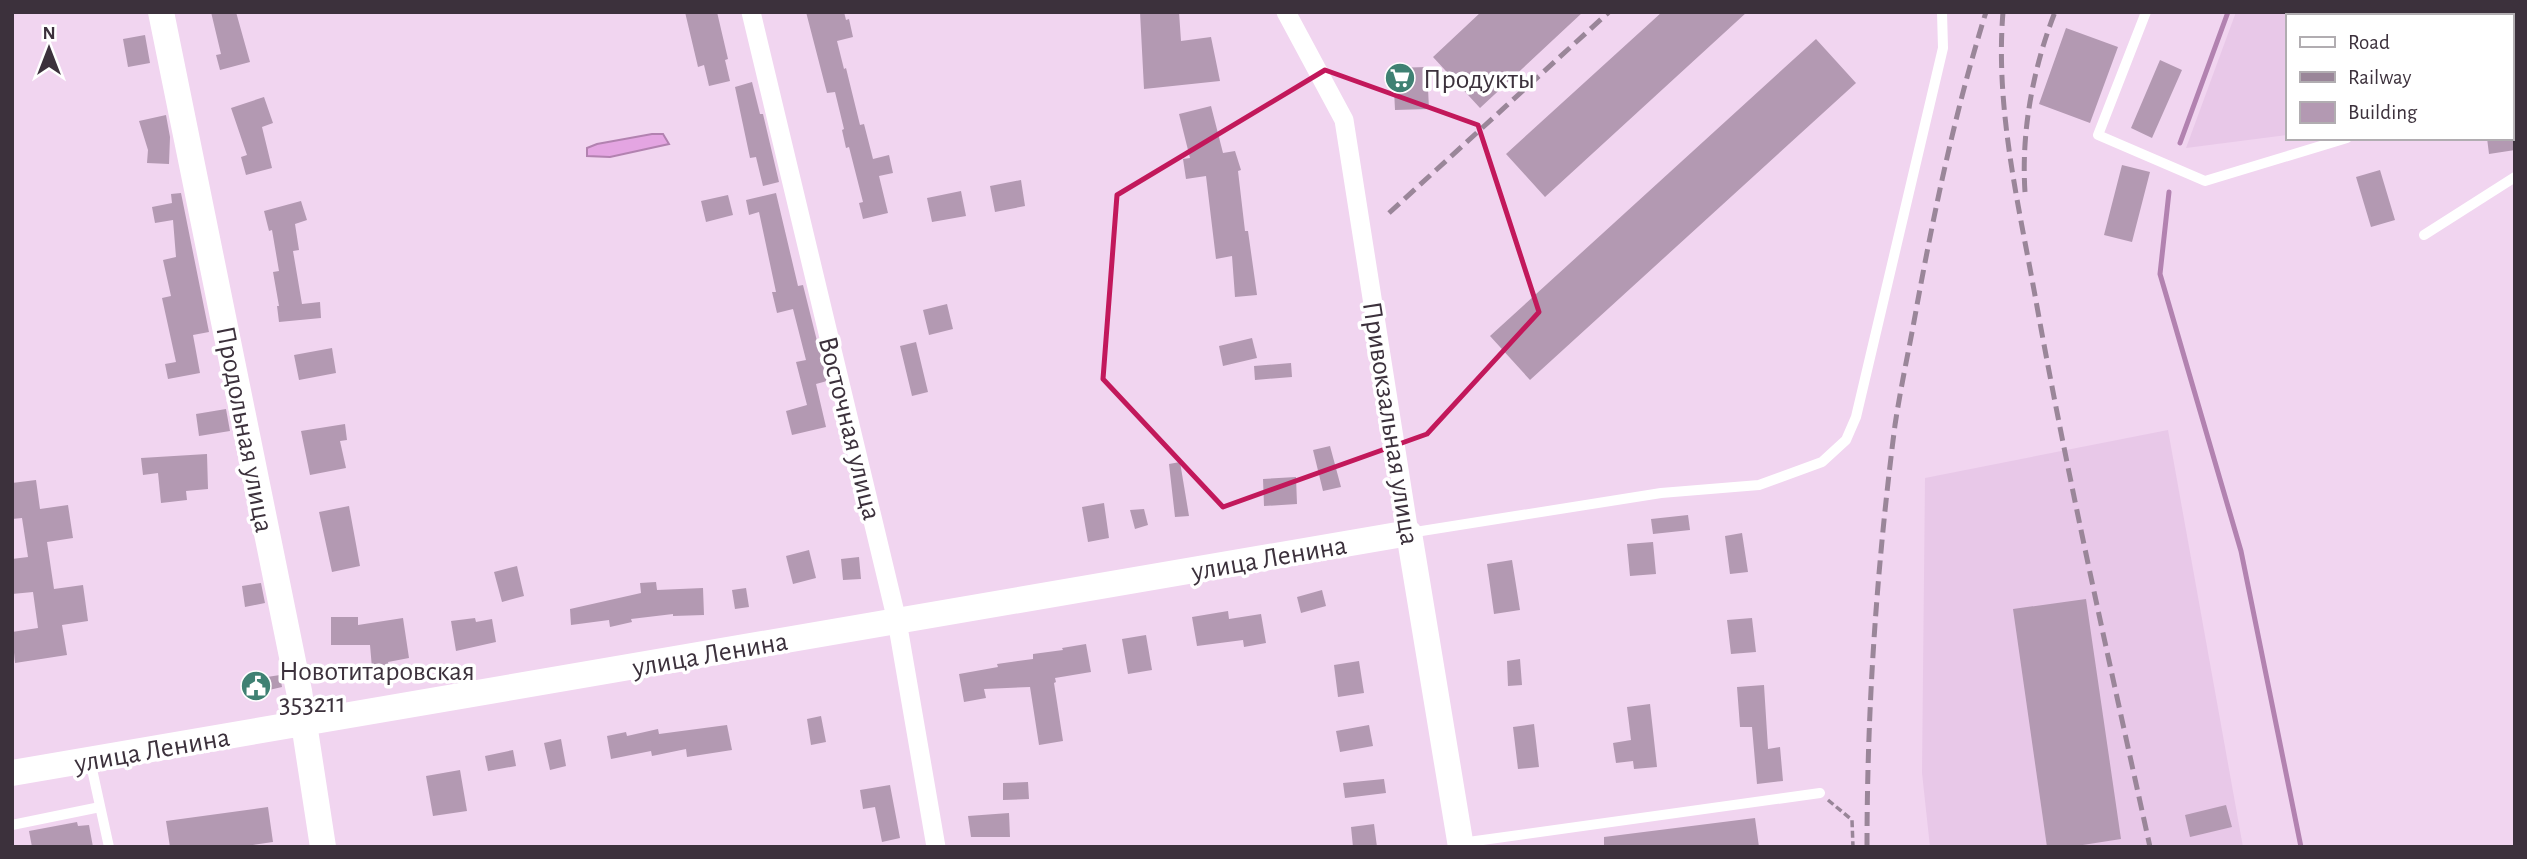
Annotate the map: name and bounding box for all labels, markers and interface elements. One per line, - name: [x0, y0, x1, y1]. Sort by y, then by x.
- north arrow: [14, 14, 84, 84]
- legend: [2286, 14, 2513, 140]
- text: N: [42, 24, 56, 43]
- text: Road: [2348, 32, 2390, 53]
- supermarket icon: Продукты: [1383, 61, 1417, 95]
- place label: Продукты: [1423, 66, 1535, 94]
- text: Railway: [2348, 67, 2411, 88]
- text: Building: [2348, 102, 2418, 123]
- street label: Привокзальная улица: [1357, 299, 1423, 547]
- street label: Продольная улица: [210, 324, 278, 535]
- street label: Восточная улица: [813, 334, 885, 523]
- street label: улица Ленина: [1188, 531, 1349, 587]
- street label: улица Ленина: [629, 627, 790, 683]
- place label: Новотитаровская 353211: [279, 658, 475, 718]
- public building icon: Новотитаровская 353211: [239, 669, 273, 703]
- street label: улица Ленина: [71, 723, 232, 779]

